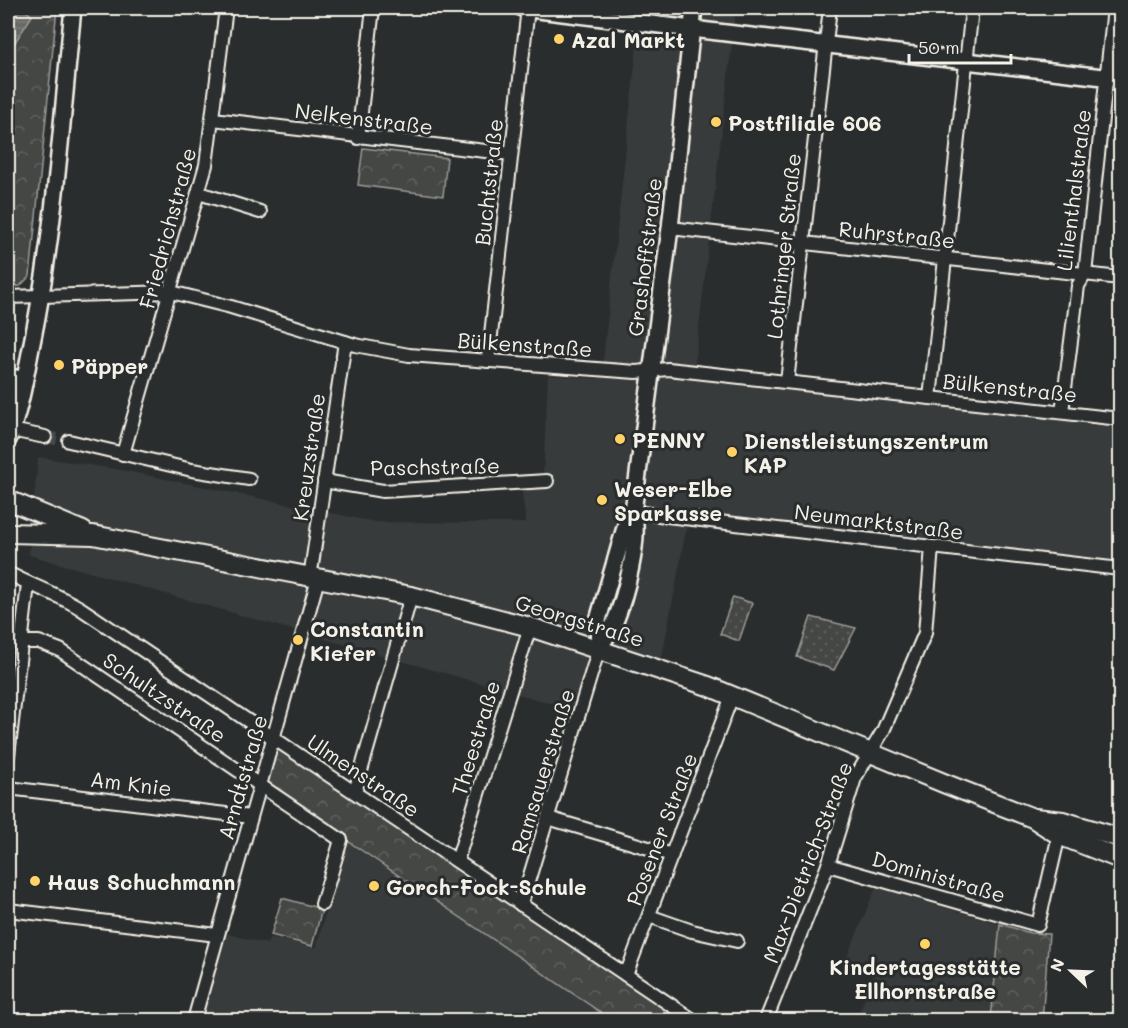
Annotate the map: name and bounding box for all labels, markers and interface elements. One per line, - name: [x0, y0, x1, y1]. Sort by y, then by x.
- place label: Azal Markt: [571, 26, 685, 53]
- scale bar: [909, 27, 1011, 65]
- marker: Azal Markt: [552, 32, 566, 46]
- text: 50 m: [918, 35, 960, 59]
- street label: Nelkenstraße: [293, 96, 435, 140]
- street label: Lilienthalstraße: [1050, 108, 1096, 272]
- place label: Postfiliale 606: [728, 109, 881, 136]
- marker: Postfiliale 606: [709, 115, 723, 129]
- street label: Buchtstraße: [468, 117, 508, 247]
- street label: Friedrichstraße: [133, 145, 201, 311]
- street label: Lothringer Straße: [760, 152, 806, 340]
- street label: Grashoffstraße: [621, 176, 667, 338]
- street label: Ruhrstraße: [838, 214, 956, 254]
- street label: Bülkenstraße: [457, 326, 593, 362]
- place label: Päpper: [71, 352, 148, 379]
- marker: Päpper: [52, 358, 66, 372]
- street label: Bülkenstraße: [941, 367, 1079, 407]
- street label: Kreuzstraße: [286, 391, 330, 523]
- place label: PENNY: [632, 426, 705, 453]
- place label: Dienstleistungszentrum KAP: [744, 427, 988, 478]
- marker: PENNY: [613, 432, 627, 446]
- marker: Dienstleistungszentrum KAP: [725, 445, 739, 459]
- street label: Paschstraße: [370, 451, 500, 481]
- place label: Weser-Elbe Sparkasse: [614, 475, 732, 526]
- marker: Weser-Elbe Sparkasse: [595, 493, 609, 507]
- street label: Neumarktstraße: [793, 497, 965, 545]
- street label: Georgstraße: [512, 588, 648, 652]
- place label: Constantin Kiefer: [310, 615, 424, 666]
- marker: Constantin Kiefer: [291, 633, 305, 647]
- street label: Schultzstraße: [98, 646, 232, 748]
- street label: Theestraße: [445, 677, 505, 799]
- street label: Ramsauerstraße: [504, 685, 580, 857]
- street label: Arndtstraße: [211, 711, 273, 843]
- street label: Ulmenstraße: [303, 727, 425, 823]
- street label: Posener Straße: [619, 749, 703, 909]
- street label: Max-Dietrich-Straße: [756, 758, 858, 966]
- street label: Am Knie: [89, 765, 173, 801]
- street label: Doministraße: [869, 844, 1009, 908]
- place label: Haus Schuchmann: [47, 868, 235, 895]
- place label: Gorch-Fock-Schule: [386, 873, 587, 900]
- marker: Haus Schuchmann: [28, 874, 42, 888]
- marker: Gorch-Fock-Schule: [367, 879, 381, 893]
- marker: Kindertagesstätte Ellhornstraße: [918, 937, 932, 951]
- north arrow: [1041, 941, 1101, 1001]
- place label: Kindertagesstätte Ellhornstraße: [829, 953, 1021, 1004]
- text: N: [1045, 955, 1069, 975]

